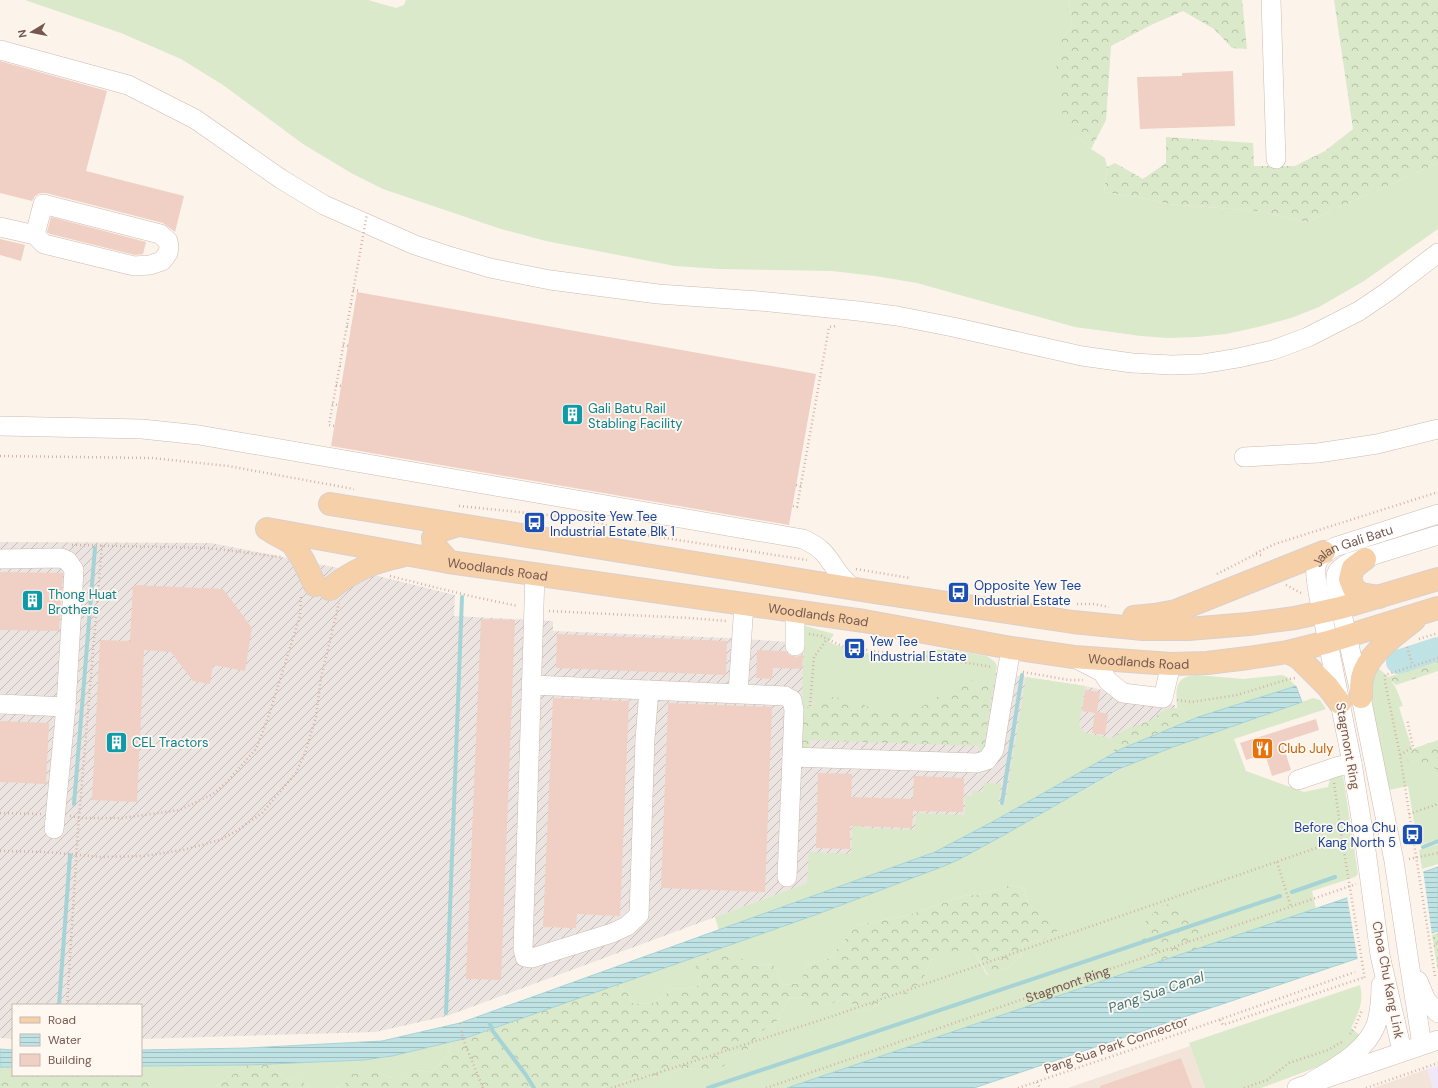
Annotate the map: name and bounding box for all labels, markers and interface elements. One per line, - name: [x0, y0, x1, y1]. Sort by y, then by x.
- north arrow: [12, 12, 52, 52]
- text: N: [15, 29, 30, 39]
- place label: Gali Batu Rail Stabling Facility: [588, 400, 683, 432]
- building icon: Gali Batu Rail Stabling Facility: [559, 402, 585, 428]
- place label: Opposite Yew Tee Industrial Estate Blk 1: [550, 508, 675, 540]
- bus stop icon: Opposite Yew Tee Industrial Estate Blk 1: [522, 510, 548, 536]
- street label: Jalan Gali Batu: [1308, 521, 1395, 569]
- street label: Woodlands Road: [446, 553, 549, 584]
- place label: Opposite Yew Tee Industrial Estate: [974, 577, 1081, 609]
- bus stop icon: Opposite Yew Tee Industrial Estate: [945, 579, 971, 605]
- place label: Thong Huat Brothers: [48, 586, 117, 618]
- building icon: Thong Huat Brothers: [20, 588, 46, 614]
- street label: Woodlands Road: [767, 599, 870, 630]
- place label: Yew Tee Industrial Estate: [870, 633, 967, 665]
- bus stop icon: Yew Tee Industrial Estate: [841, 635, 867, 661]
- street label: Woodlands Road: [1087, 650, 1189, 673]
- street label: Stagmont Ring: [1332, 701, 1364, 791]
- building icon: CEL Tractors: [104, 729, 130, 755]
- place label: CEL Tractors: [132, 734, 209, 751]
- restaurant icon: Club July: [1250, 735, 1276, 761]
- place label: Club July: [1278, 740, 1333, 757]
- place label: Before Choa Chu Kang North 5: [1294, 819, 1396, 851]
- bus stop icon: Before Choa Chu Kang North 5: [1399, 821, 1425, 847]
- street label: Choa Chu Kang Link: [1368, 920, 1408, 1041]
- street label: Stagmont Ring: [1023, 961, 1112, 1006]
- water label: Pang Sua Canal: [1106, 967, 1207, 1017]
- legend: [12, 1004, 142, 1076]
- text: Road: [48, 1012, 76, 1028]
- street label: Pang Sua Park Connector: [1042, 1012, 1190, 1078]
- text: Water: [48, 1032, 82, 1048]
- text: Building: [48, 1052, 92, 1068]

